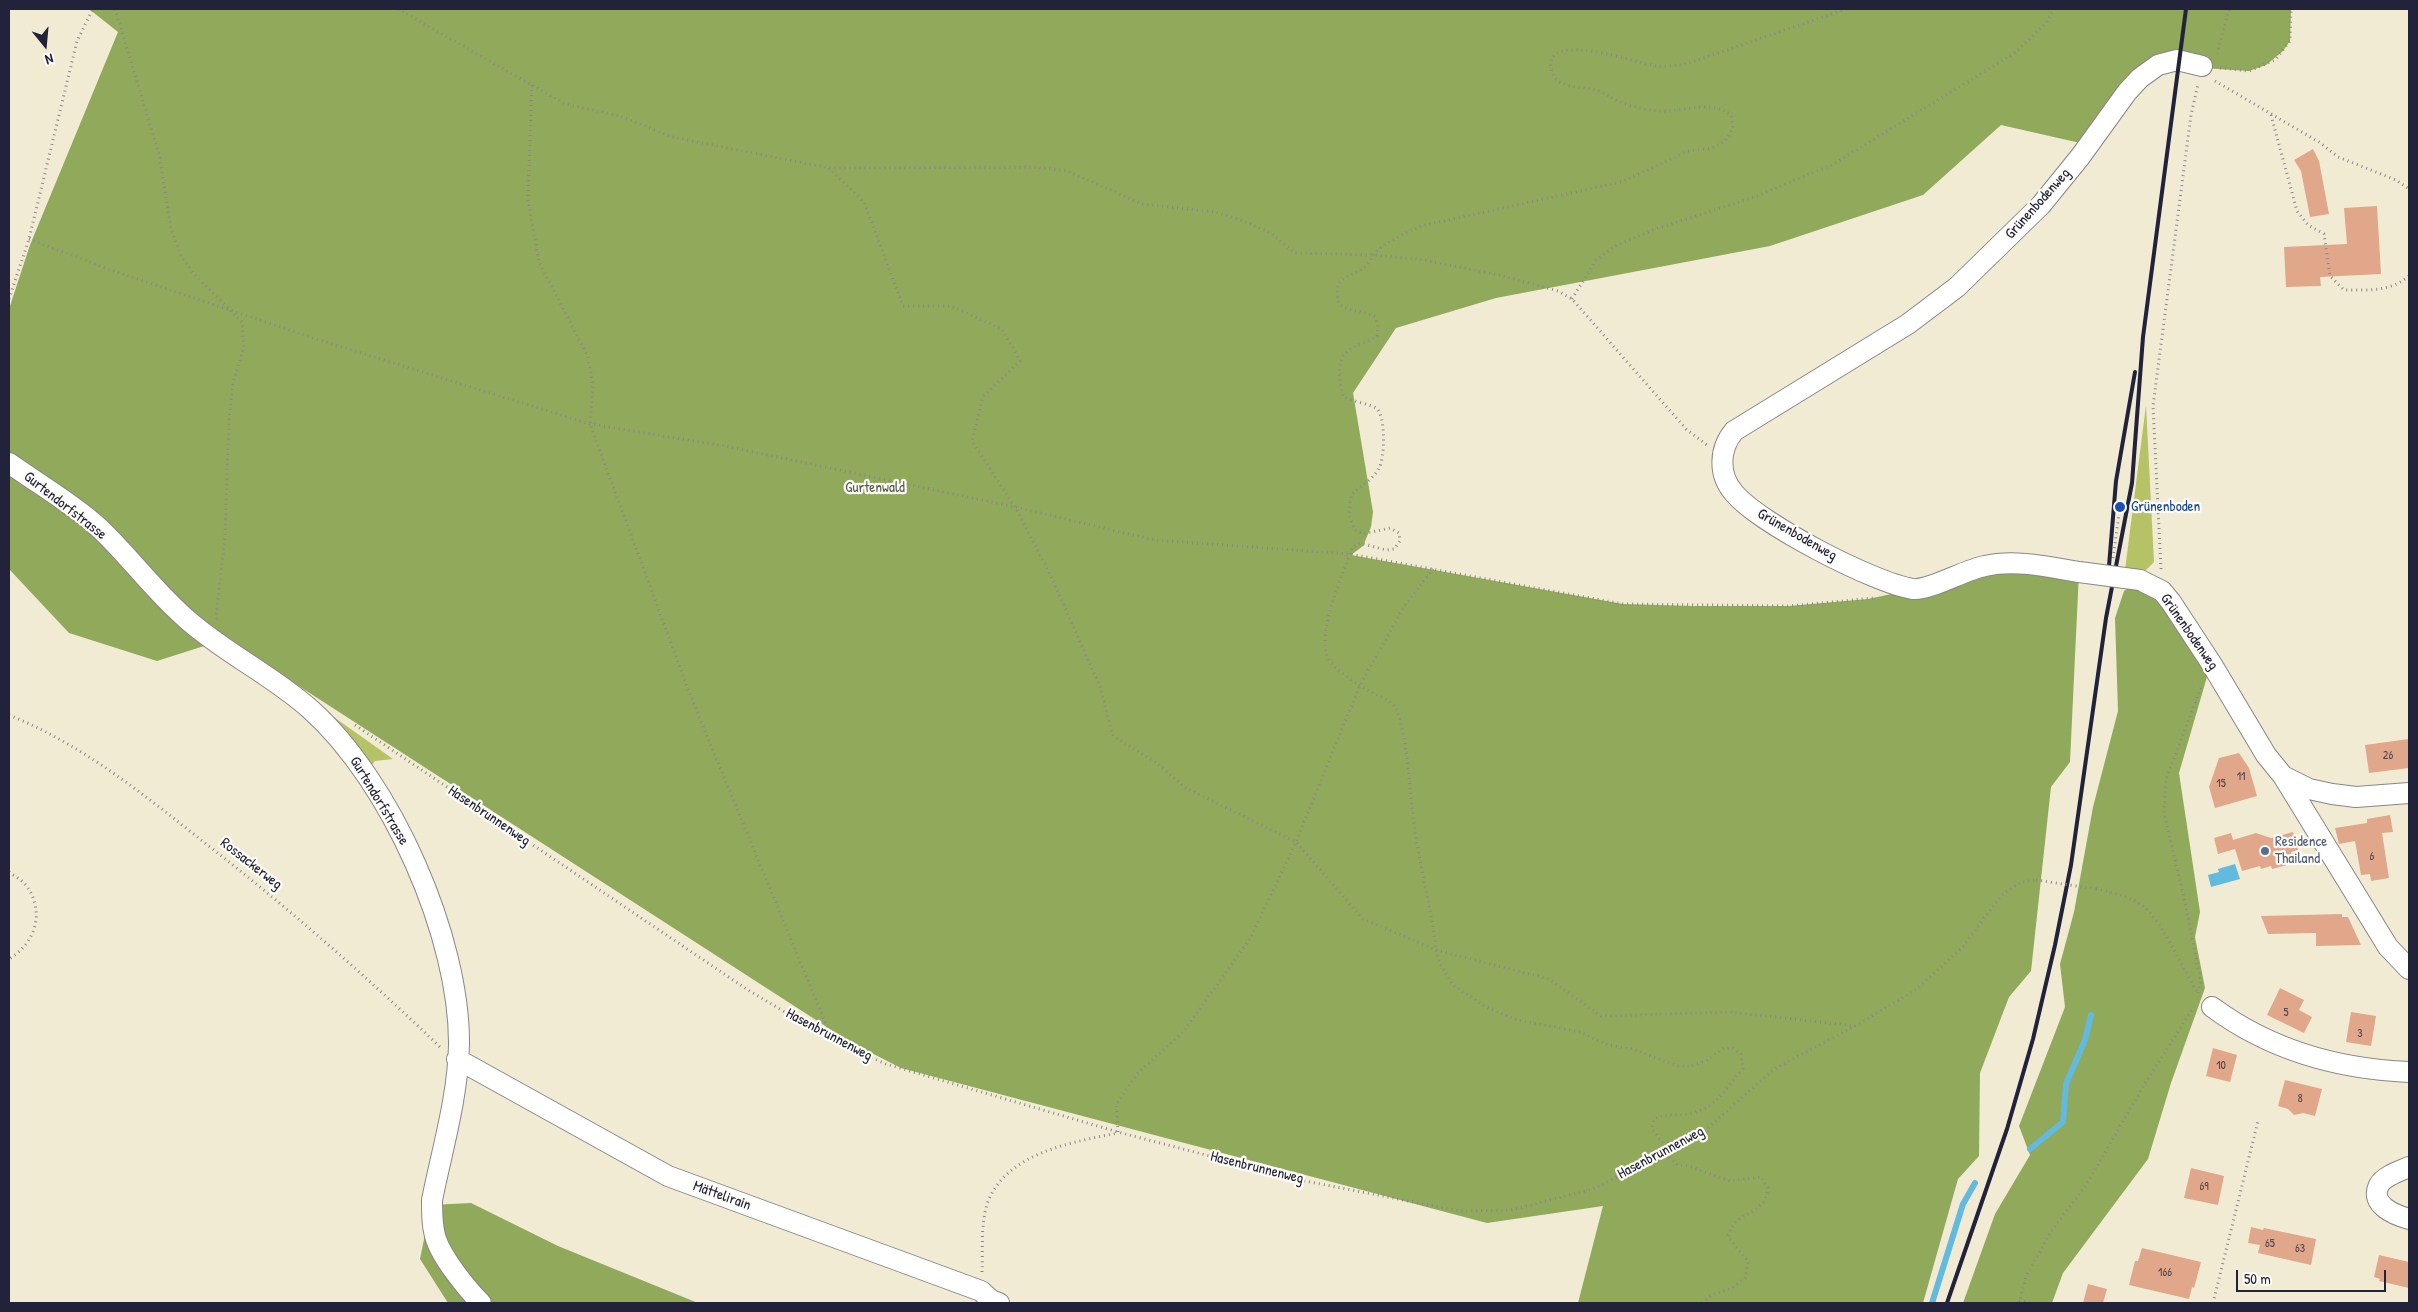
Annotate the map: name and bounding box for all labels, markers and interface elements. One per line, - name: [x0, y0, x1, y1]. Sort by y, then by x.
- north arrow: [20, 20, 70, 70]
- text: N: [43, 50, 56, 70]
- street label: Grünenbodenweg: [2002, 165, 2074, 243]
- street label: Gurtendorfstrasse: [20, 468, 110, 544]
- park label: Gurtenwald: [845, 479, 905, 497]
- place label: Grünenboden: [2131, 498, 2200, 516]
- marker: Grünenboden: [2113, 500, 2127, 514]
- street label: Grünenbodenweg: [1754, 505, 1840, 565]
- street label: Grünenbodenweg: [2156, 590, 2222, 674]
- house number: 26: [2383, 749, 2393, 763]
- street label: Gurtendorfstrasse: [346, 753, 412, 849]
- house number: 11: [2237, 770, 2245, 784]
- house number: 15: [2216, 777, 2226, 791]
- street label: Hasenbrunnenweg: [444, 782, 534, 850]
- place label: Residence Thailand: [2275, 833, 2327, 868]
- street label: Rossackerweg: [216, 834, 286, 894]
- marker: Residence Thailand: [2259, 845, 2271, 857]
- house number: 6: [2370, 850, 2374, 864]
- street label: Hasenbrunnenweg: [783, 1005, 875, 1065]
- house number: 5: [2283, 1006, 2289, 1020]
- house number: 3: [2357, 1027, 2363, 1041]
- house number: 10: [2216, 1059, 2226, 1073]
- house number: 8: [2297, 1092, 2303, 1106]
- street label: Hasenbrunnenweg: [1615, 1123, 1707, 1183]
- street label: Hasenbrunnenweg: [1209, 1148, 1305, 1188]
- street label: Mättelirain: [691, 1177, 753, 1215]
- house number: 69: [2199, 1180, 2209, 1194]
- house number: 65: [2265, 1237, 2275, 1251]
- house number: 63: [2295, 1242, 2305, 1256]
- scale bar: [2238, 1260, 2388, 1292]
- house number: 166: [2158, 1266, 2172, 1280]
- text: 50 m: [2244, 1268, 2271, 1289]

